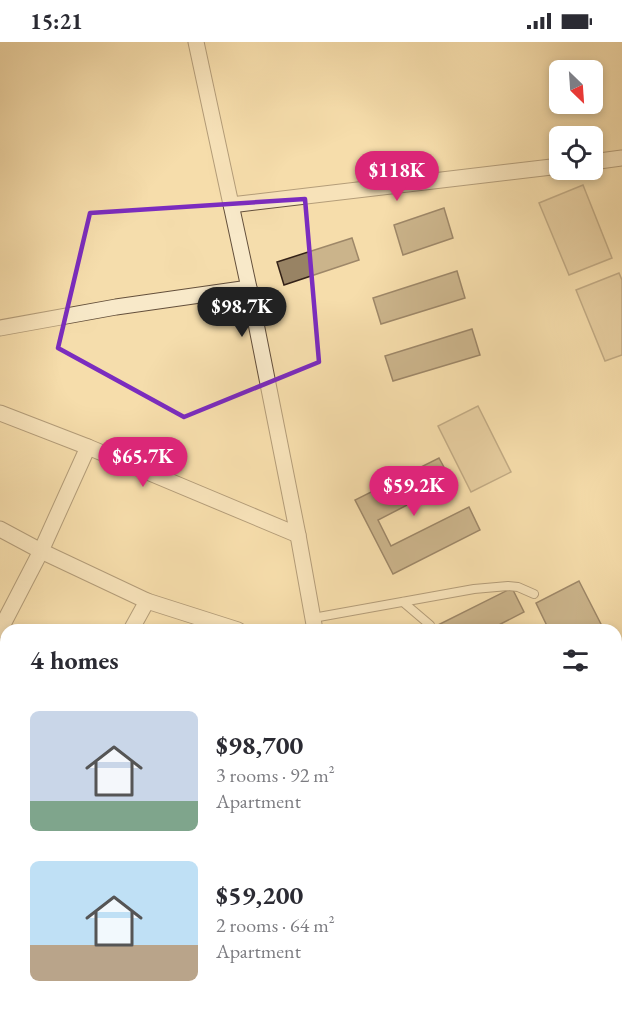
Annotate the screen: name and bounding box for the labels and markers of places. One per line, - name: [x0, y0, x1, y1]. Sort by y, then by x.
- pin: $118K: [355, 151, 439, 202]
- pin: $98.7K: [193, 287, 291, 338]
- pin: $65.7K: [94, 437, 192, 488]
- pin: $59.2K: [365, 466, 463, 517]

